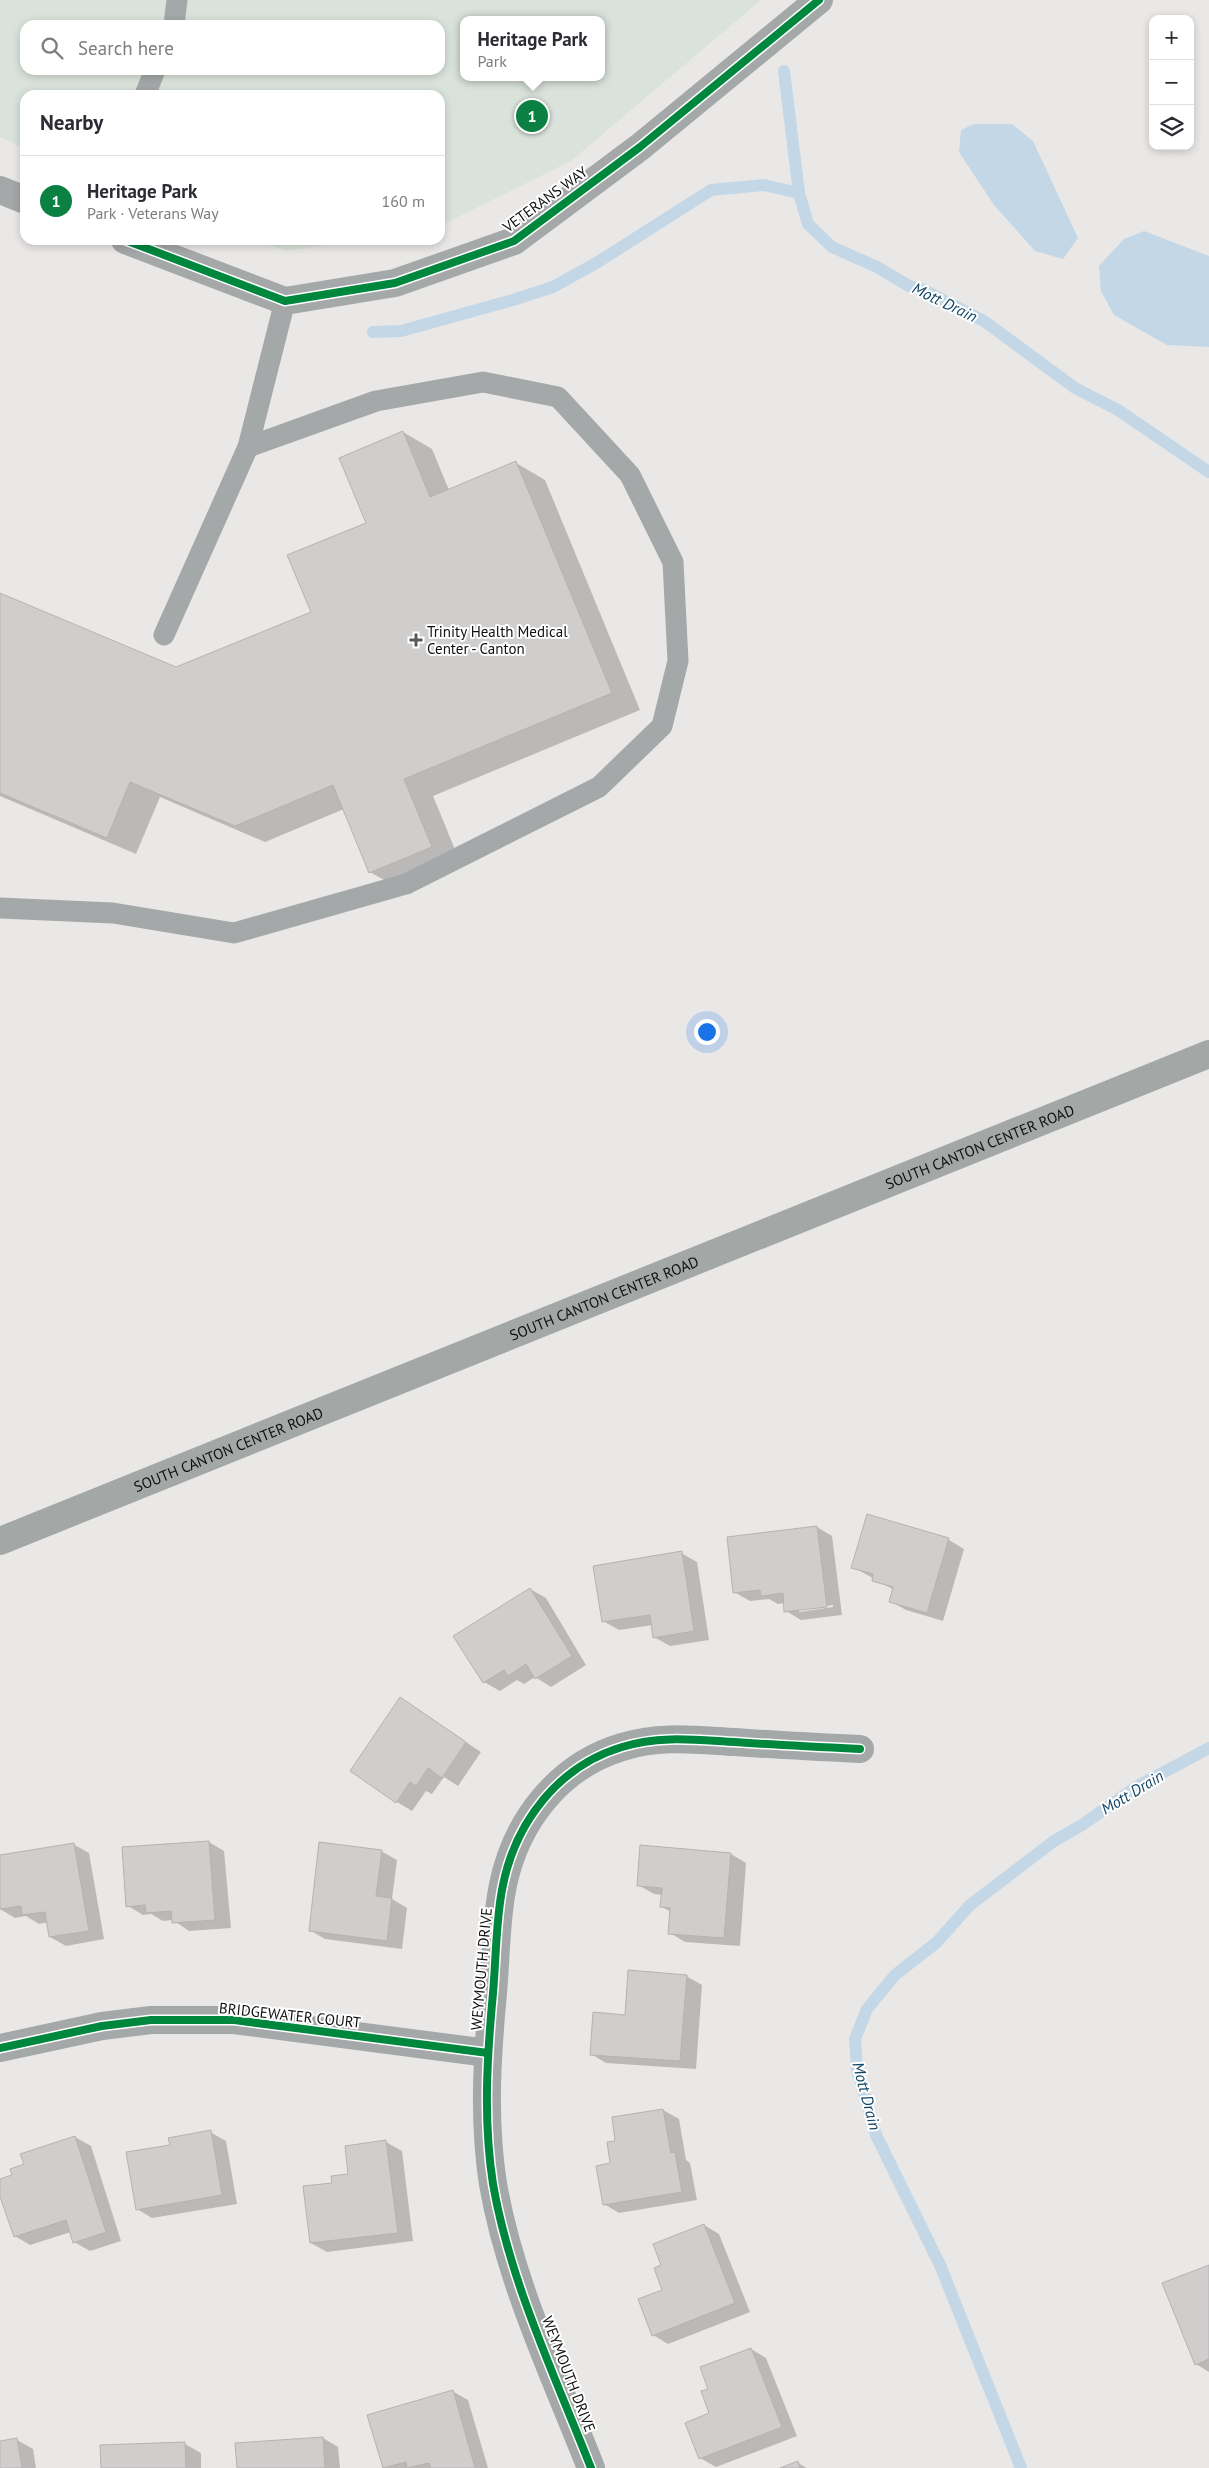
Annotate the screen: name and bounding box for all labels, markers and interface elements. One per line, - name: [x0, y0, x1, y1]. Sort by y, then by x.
- map controls: [1149, 15, 1194, 150]
- button: +: [1149, 15, 1194, 60]
- popup: [460, 16, 605, 81]
- search box: [20, 20, 445, 75]
- text: Heritage Park: [477, 27, 588, 51]
- icon: search: [38, 34, 66, 62]
- text: Search here: [78, 36, 174, 60]
- text: Park: [477, 51, 507, 71]
- button: −: [1149, 60, 1194, 105]
- pin: 1: [516, 97, 548, 135]
- button: layers: [1149, 105, 1194, 150]
- text: Nearby: [40, 109, 103, 136]
- street label: VETERANS WAY: [498, 162, 592, 237]
- text: Heritage Park: [87, 179, 197, 203]
- text: 1: [51, 191, 61, 211]
- text: 160 m: [382, 191, 425, 211]
- text: Park · Veterans Way: [87, 203, 219, 223]
- water label: Mott Drain: [909, 278, 981, 326]
- place label: Trinity Health Medical Center - Canton: [427, 622, 568, 658]
- marker: Trinity Health Medical Center - Canton: [409, 633, 423, 647]
- your location: [694, 1019, 720, 1045]
- street label: SOUTH CANTON CENTER ROAD: [882, 1100, 1077, 1193]
- street label: SOUTH CANTON CENTER ROAD: [506, 1251, 701, 1344]
- street label: SOUTH CANTON CENTER ROAD: [131, 1402, 326, 1496]
- water label: Mott Drain: [1097, 1765, 1167, 1819]
- street label: WEYMOUTH DRIVE: [466, 1907, 496, 2031]
- street label: BRIDGEWATER COURT: [218, 1998, 363, 2032]
- water label: Mott Drain: [848, 2060, 886, 2132]
- street label: WEYMOUTH DRIVE: [538, 2313, 600, 2435]

